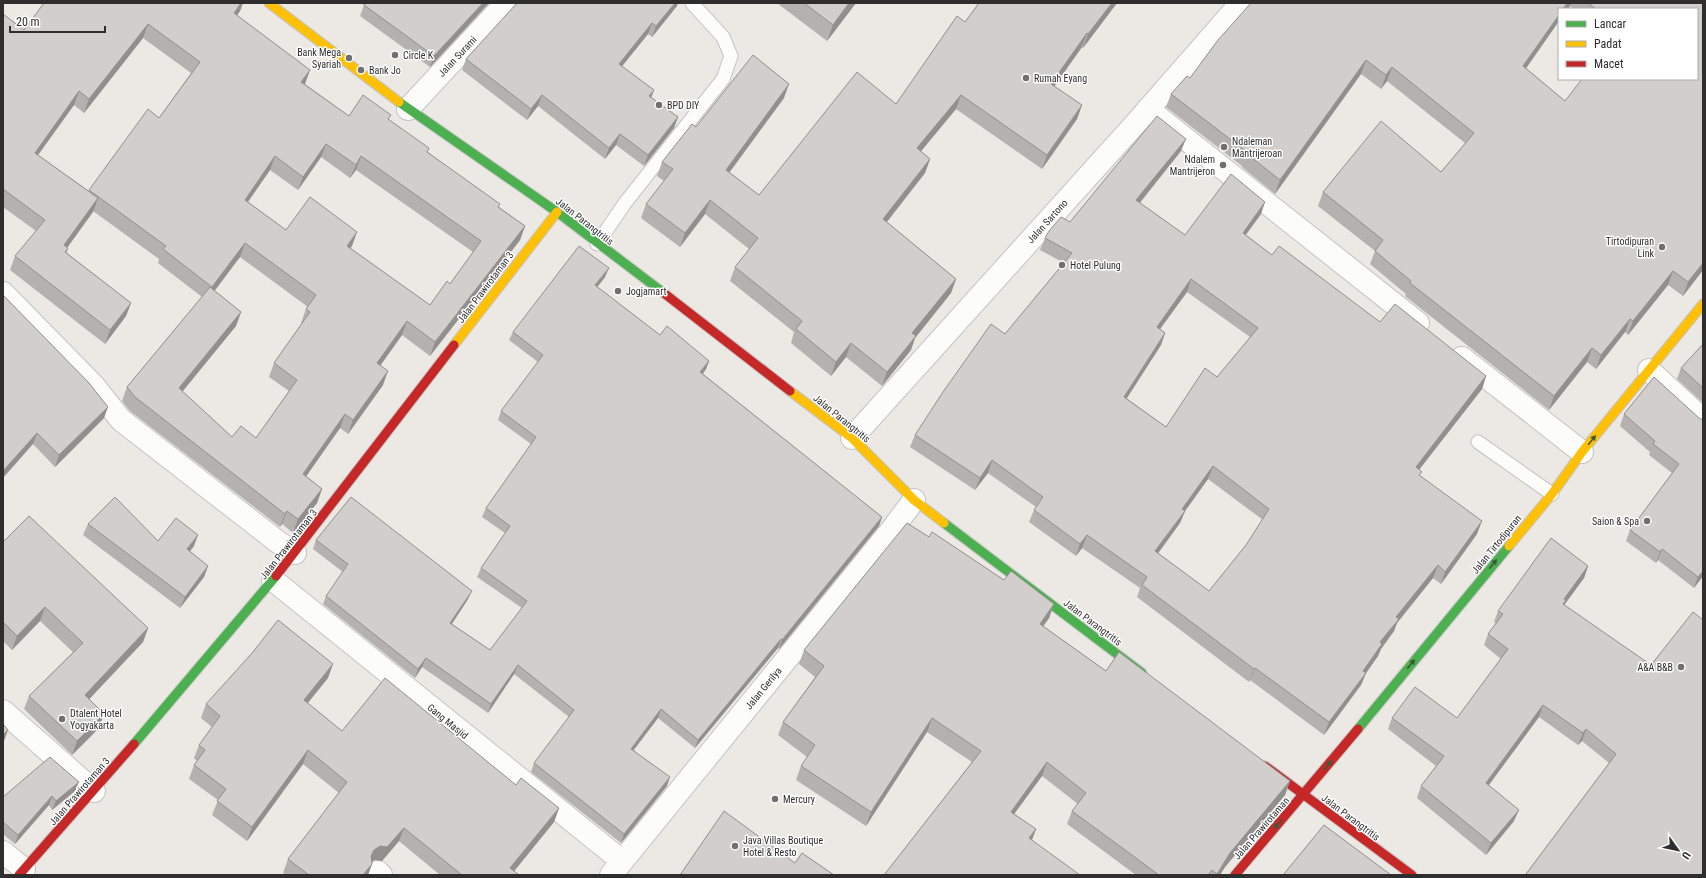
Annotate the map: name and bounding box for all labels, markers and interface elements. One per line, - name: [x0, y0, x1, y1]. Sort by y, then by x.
- scale bar: [10, 8, 105, 34]
- legend: [1558, 8, 1698, 80]
- text: 20 m: [16, 15, 40, 29]
- text: Lancar: [1594, 17, 1627, 31]
- street label: Jalan Surami: [436, 34, 479, 79]
- text: Padat: [1594, 37, 1622, 51]
- place label: Bank Mega Syariah: [297, 47, 341, 70]
- marker: Circle K: [390, 50, 400, 60]
- place label: Circle K: [403, 50, 434, 61]
- marker: Bank Mega Syariah: [344, 53, 354, 63]
- text: Macet: [1594, 57, 1624, 71]
- marker: Bank Jo: [356, 65, 366, 75]
- place label: Bank Jo: [369, 65, 401, 76]
- marker: Rumah Eyang: [1021, 73, 1031, 83]
- place label: Rumah Eyang: [1034, 73, 1087, 84]
- marker: BPD DIY: [654, 100, 664, 110]
- place label: BPD DIY: [667, 100, 700, 111]
- place label: Ndaleman Mantrijeroan: [1232, 136, 1282, 159]
- marker: Ndaleman Mantrijeroan: [1219, 142, 1229, 152]
- place label: Ndalem Mantrijeron: [1170, 154, 1215, 177]
- marker: Ndalem Mantrijeron: [1218, 160, 1228, 170]
- street label: Jalan Parangtritis: [554, 196, 616, 247]
- street label: Jalan Sartono: [1025, 197, 1070, 245]
- place label: Tirtodipuran Link: [1606, 236, 1654, 259]
- marker: Tirtodipuran Link: [1657, 242, 1667, 252]
- street label: Jalan Prawirotaman 3: [455, 250, 516, 325]
- marker: Hotel Pulung: [1057, 260, 1067, 270]
- place label: Hotel Pulung: [1070, 260, 1121, 271]
- marker: Jogjamart: [613, 286, 623, 296]
- place label: Jogjamart: [626, 286, 666, 297]
- street label: Jalan Parangtritis: [811, 392, 873, 445]
- one-way arrow: [1587, 435, 1596, 446]
- street label: Jalan Prawirotaman 3: [258, 507, 319, 582]
- street label: Jalan Tirtodipuran: [1470, 513, 1523, 576]
- place label: Saion & Spa: [1592, 516, 1639, 527]
- marker: Saion & Spa: [1642, 516, 1652, 526]
- one-way arrow: [1489, 559, 1498, 569]
- street label: Jalan Parangtritis: [1062, 597, 1124, 648]
- one-way arrow: [1406, 659, 1415, 670]
- place label: A&A B&B: [1637, 662, 1673, 673]
- marker: A&A B&B: [1676, 662, 1686, 672]
- street label: Jalan Gerilya: [743, 665, 784, 712]
- street label: Gang Masjid: [425, 702, 470, 741]
- place label: Dtalent Hotel Yogyakarta: [70, 708, 122, 731]
- marker: Dtalent Hotel Yogyakarta: [57, 714, 67, 724]
- street label: Jalan Prawirotaman 3: [47, 755, 112, 827]
- one-way arrow: [1324, 759, 1333, 770]
- street label: Jalan Parangtritis: [1320, 792, 1382, 843]
- marker: Mercury: [770, 794, 780, 804]
- place label: Mercury: [783, 794, 815, 805]
- street label: Jalan Prawirotaman: [1231, 795, 1291, 862]
- one-way arrow: [1274, 820, 1283, 829]
- north arrow: [1658, 830, 1698, 870]
- place label: Java Villas Boutique Hotel & Resto: [743, 835, 823, 858]
- marker: Java Villas Boutique Hotel & Resto: [730, 841, 740, 851]
- text: U: [1679, 849, 1693, 861]

